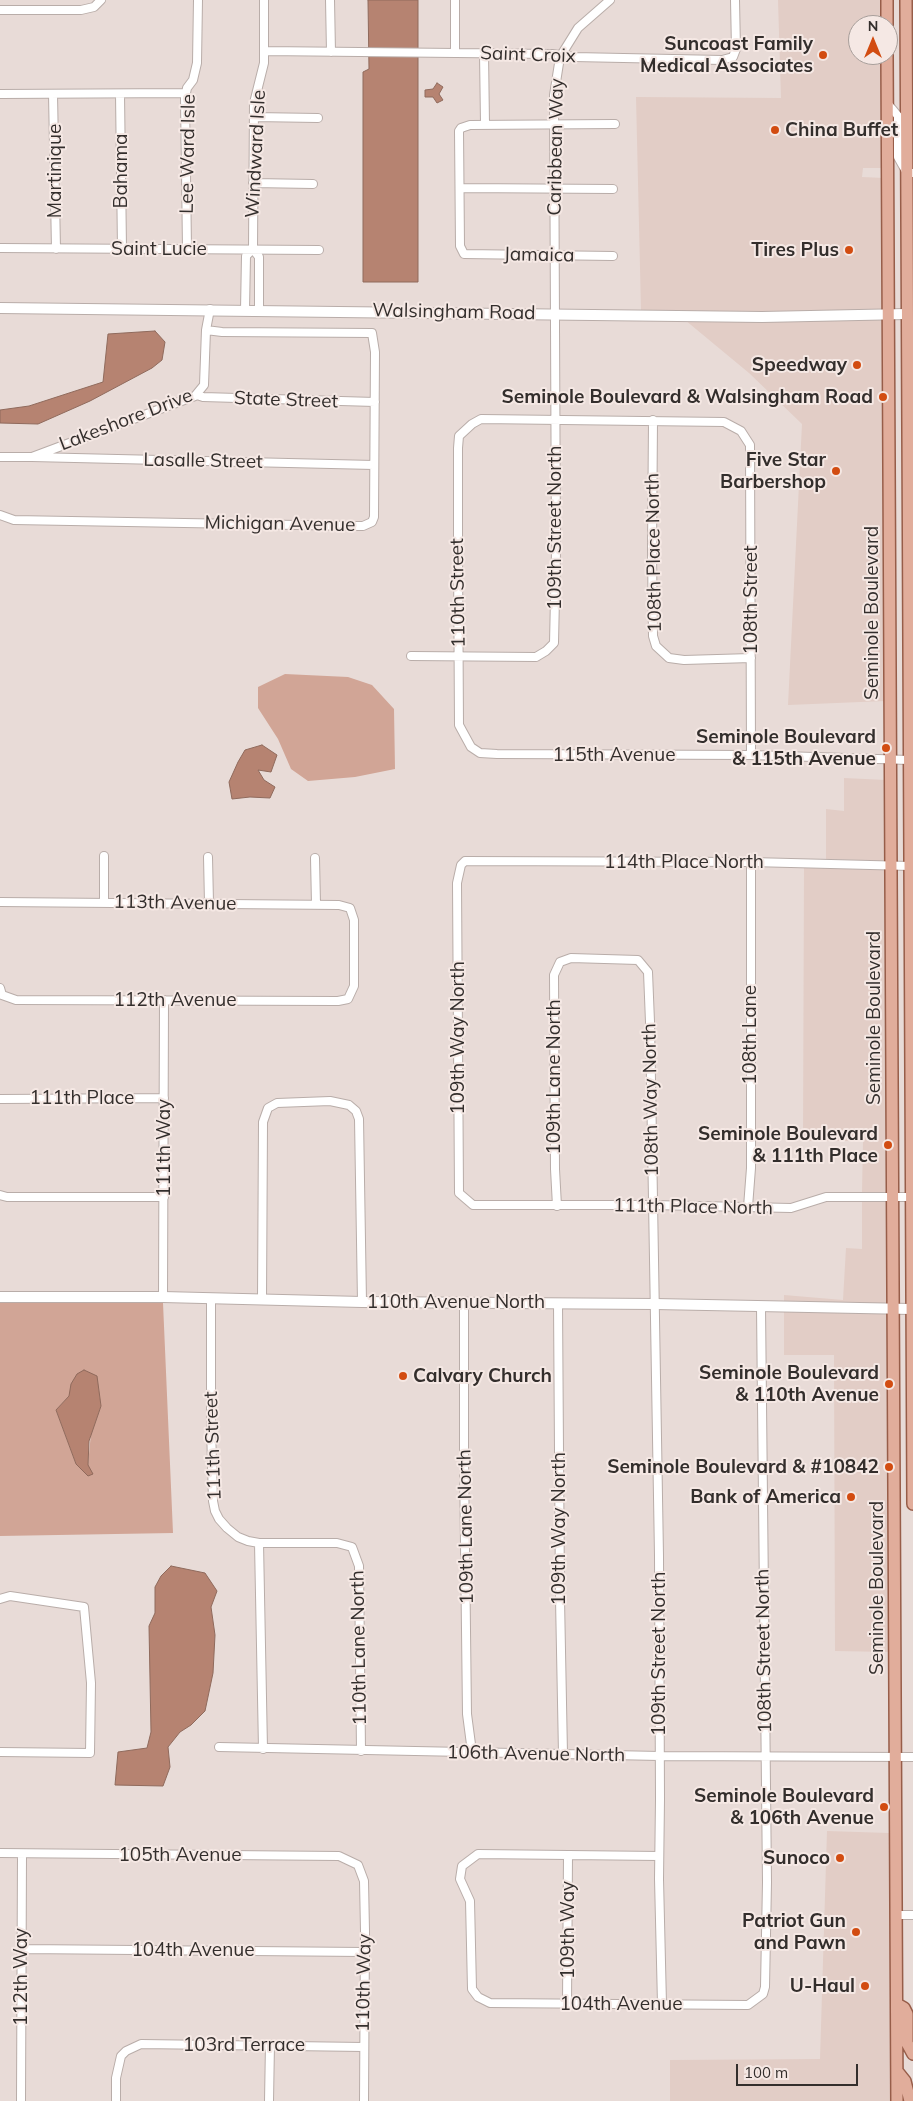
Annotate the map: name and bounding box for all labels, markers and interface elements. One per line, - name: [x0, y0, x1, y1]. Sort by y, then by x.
- north arrow: [848, 15, 898, 65]
- text: N: [868, 17, 878, 35]
- place label: Suncoast Family Medical Associates: [640, 33, 813, 77]
- street label: Saint Croix: [480, 42, 576, 68]
- marker: Suncoast Family Medical Associates: [817, 49, 829, 61]
- street label: Caribbean Way: [543, 78, 569, 216]
- street label: Windward Isle: [241, 89, 271, 219]
- street label: Lee Ward Isle: [176, 94, 200, 214]
- place label: China Buffet: [785, 119, 898, 141]
- street label: Martinique: [44, 124, 66, 218]
- marker: China Buffet: [769, 124, 781, 136]
- street label: Bahama: [110, 134, 132, 208]
- street label: Saint Lucie: [111, 238, 207, 260]
- place label: Tires Plus: [751, 239, 839, 261]
- street label: Jamaica: [503, 243, 575, 267]
- marker: Tires Plus: [843, 244, 855, 256]
- street label: Walsingham Road: [372, 299, 536, 325]
- place label: Speedway: [752, 354, 847, 376]
- marker: Speedway: [851, 359, 863, 371]
- street label: Lakeshore Drive: [56, 384, 196, 456]
- place label: Seminole Boulevard & Walsingham Road: [502, 386, 873, 408]
- street label: State Street: [234, 387, 338, 413]
- marker: Seminole Boulevard & Walsingham Road: [877, 391, 889, 403]
- street label: 109th Street North: [544, 446, 566, 610]
- street label: Lasalle Street: [143, 449, 263, 473]
- place label: Five Star Barbershop: [720, 449, 826, 493]
- marker: Five Star Barbershop: [830, 465, 842, 477]
- street label: 108th Place North: [641, 473, 667, 633]
- street label: Michigan Avenue: [204, 511, 356, 537]
- street label: Seminole Boulevard: [861, 526, 883, 700]
- street label: 110th Street: [446, 538, 470, 648]
- street label: 108th Street: [740, 545, 762, 655]
- place label: Seminole Boulevard & 115th Avenue: [696, 726, 876, 770]
- marker: Seminole Boulevard & 115th Avenue: [880, 742, 892, 754]
- street label: 115th Avenue: [552, 744, 676, 766]
- street label: 114th Place North: [604, 851, 764, 873]
- street label: 113th Avenue: [113, 891, 237, 915]
- street label: Seminole Boulevard: [863, 931, 885, 1105]
- street label: 109th Way North: [447, 961, 469, 1115]
- street label: 108th Lane: [739, 985, 761, 1085]
- street label: 112th Avenue: [113, 989, 237, 1011]
- street label: 109th Lane North: [543, 999, 565, 1155]
- street label: 108th Way North: [638, 1023, 664, 1177]
- street label: 111th Place: [30, 1087, 134, 1109]
- street label: 111th Way: [153, 1099, 175, 1197]
- place label: Seminole Boulevard & 111th Place: [698, 1123, 878, 1167]
- marker: Seminole Boulevard & 111th Place: [882, 1139, 894, 1151]
- street label: 111th Place North: [613, 1194, 773, 1220]
- street label: 110th Avenue North: [367, 1291, 545, 1313]
- place label: Seminole Boulevard & 110th Avenue: [699, 1362, 879, 1406]
- place label: Calvary Church: [413, 1365, 552, 1387]
- marker: Calvary Church: [397, 1370, 409, 1382]
- marker: Seminole Boulevard & 110th Avenue: [883, 1378, 895, 1390]
- street label: 111th Street: [200, 1391, 226, 1501]
- street label: 109th Lane North: [453, 1449, 479, 1605]
- street label: 109th Way North: [548, 1452, 570, 1606]
- place label: Seminole Boulevard & #10842: [607, 1456, 879, 1478]
- marker: Seminole Boulevard & #10842: [883, 1461, 895, 1473]
- place label: Bank of America: [690, 1486, 841, 1508]
- marker: Bank of America: [845, 1491, 857, 1503]
- street label: Seminole Boulevard: [866, 1501, 888, 1675]
- street label: 108th Street North: [751, 1568, 777, 1734]
- street label: 110th Lane North: [346, 1570, 372, 1726]
- street label: 109th Street North: [648, 1572, 670, 1736]
- street label: 106th Avenue North: [447, 1741, 625, 1767]
- place label: Seminole Boulevard & 106th Avenue: [694, 1785, 874, 1829]
- marker: Seminole Boulevard & 106th Avenue: [878, 1801, 890, 1813]
- street label: 105th Avenue: [118, 1844, 242, 1866]
- place label: Sunoco: [763, 1847, 830, 1869]
- marker: Sunoco: [834, 1852, 846, 1864]
- street label: 109th Way: [557, 1881, 579, 1979]
- place label: Patriot Gun and Pawn: [742, 1910, 846, 1954]
- marker: Patriot Gun and Pawn: [850, 1926, 862, 1938]
- street label: 112th Way: [10, 1928, 32, 2026]
- street label: 110th Way: [352, 1934, 376, 2032]
- street label: 104th Avenue: [131, 1939, 255, 1961]
- place label: U-Haul: [790, 1975, 855, 1997]
- marker: U-Haul: [859, 1980, 871, 1992]
- street label: 104th Avenue: [559, 1993, 683, 2015]
- street label: 103rd Terrace: [183, 2034, 305, 2056]
- scale bar: [738, 2054, 860, 2086]
- text: 100 m: [744, 2063, 788, 2082]

